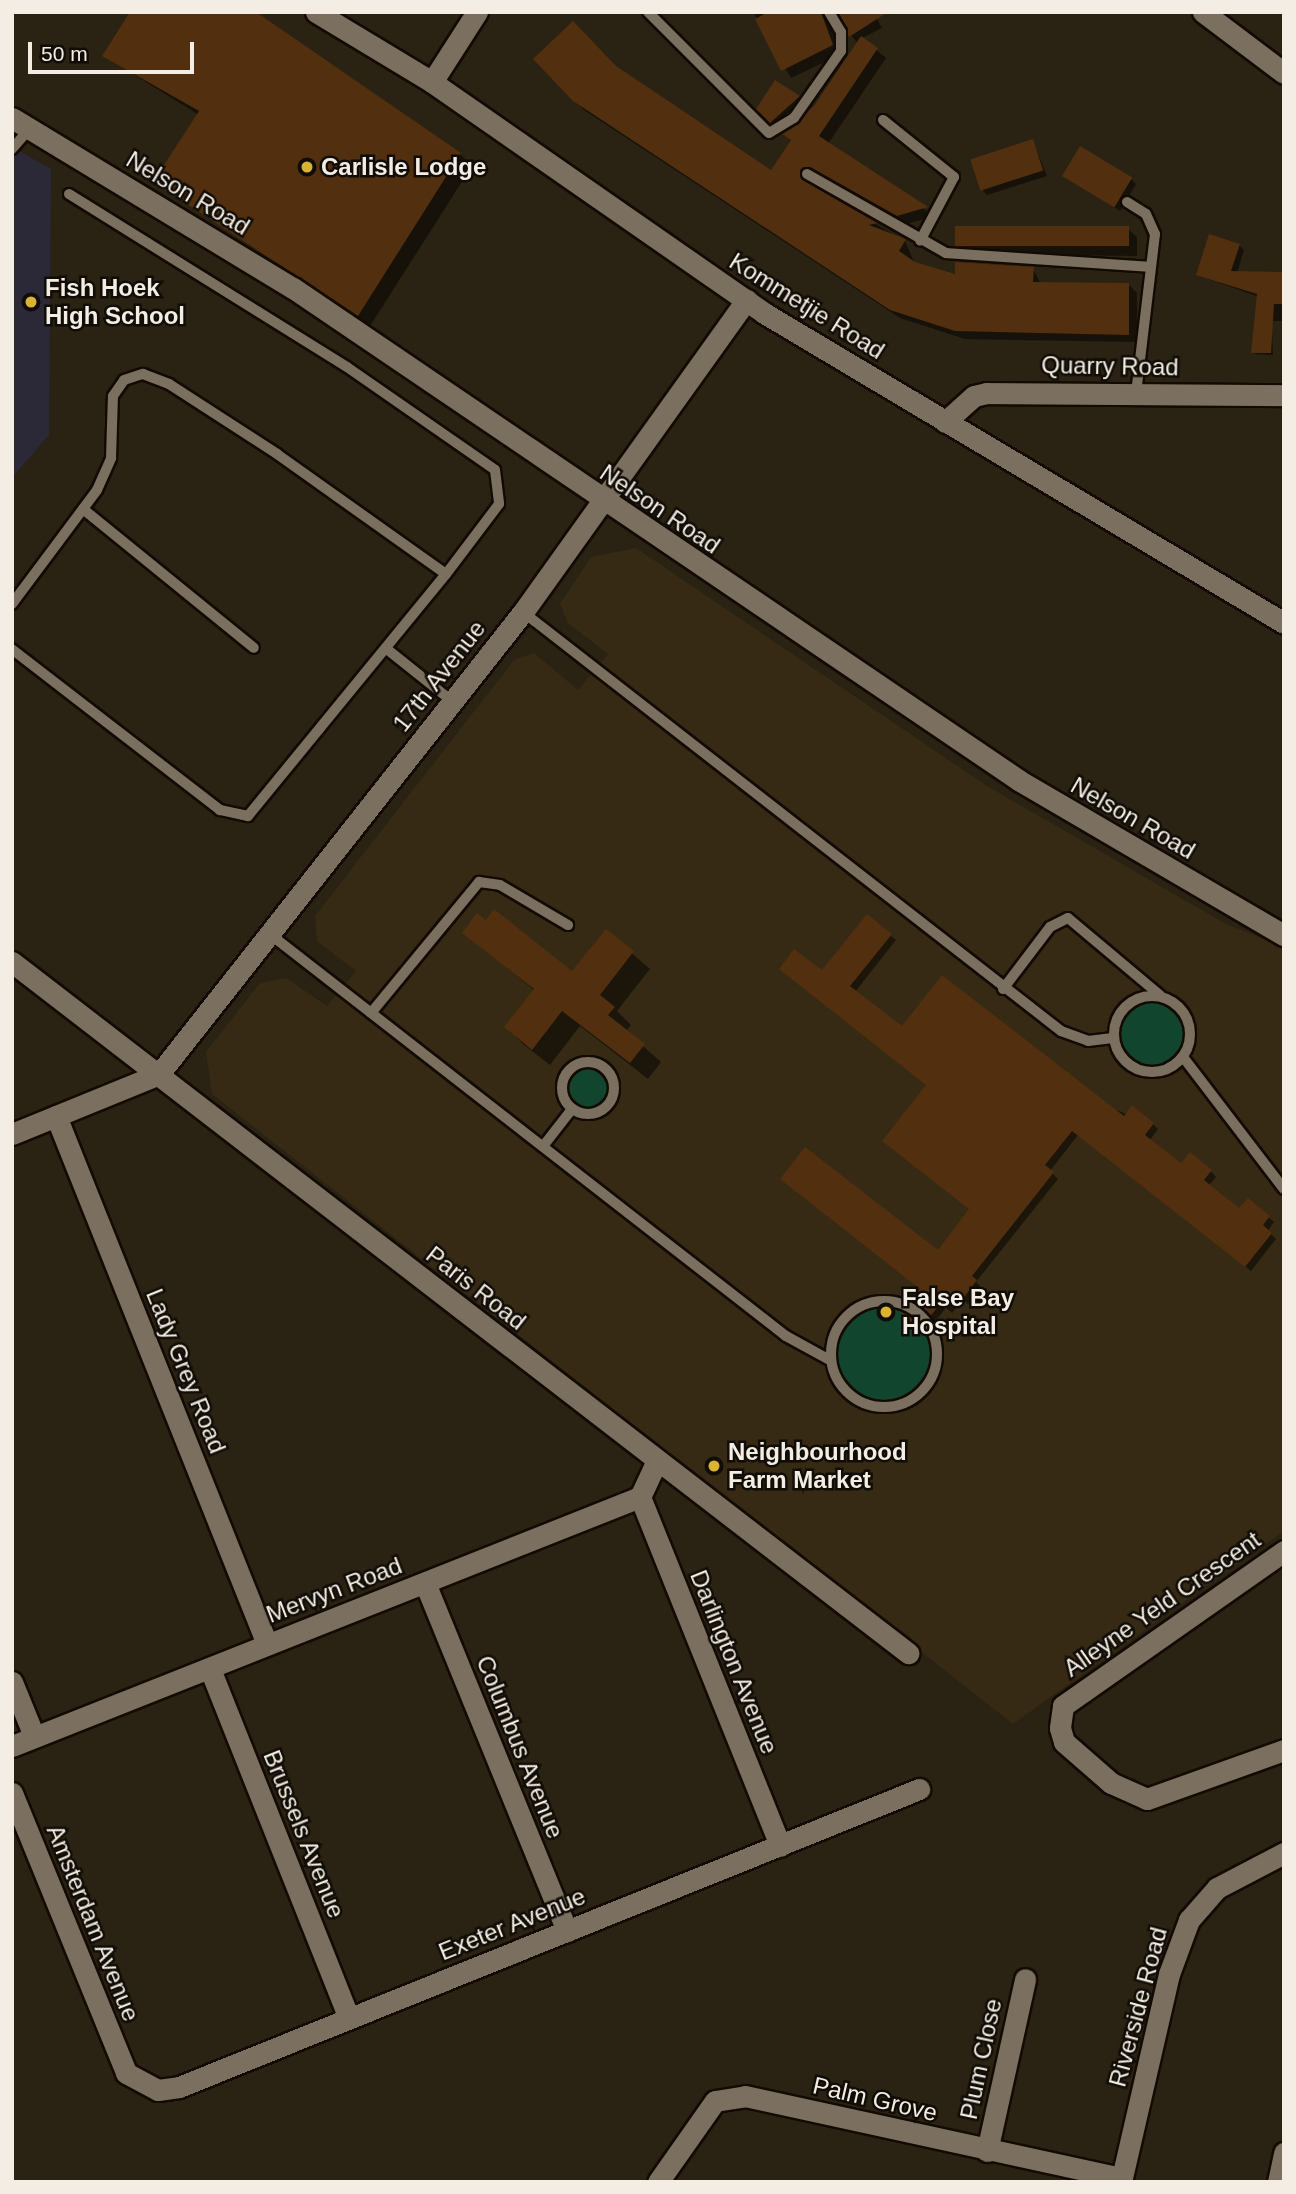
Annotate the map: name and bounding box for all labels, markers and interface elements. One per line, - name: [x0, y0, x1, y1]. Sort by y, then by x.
- scale bar: [32, 28, 198, 72]
- text: 50 m: [41, 42, 88, 65]
- street label: Nelson Road: [121, 145, 255, 241]
- place label: Carlisle Lodge: [321, 153, 486, 181]
- marker: Carlisle Lodge: [299, 159, 315, 175]
- street label: Kommetjie Road: [724, 247, 890, 365]
- place label: Fish Hoek High School: [45, 274, 185, 330]
- marker: Fish Hoek High School: [23, 294, 39, 310]
- street label: Quarry Road: [1041, 350, 1179, 382]
- street label: Nelson Road: [594, 458, 726, 560]
- street label: 17th Avenue: [386, 614, 492, 738]
- street label: Nelson Road: [1066, 771, 1200, 865]
- street label: Paris Road: [420, 1240, 532, 1336]
- place label: False Bay Hospital: [902, 1284, 1014, 1340]
- street label: Lady Grey Road: [140, 1285, 232, 1457]
- marker: False Bay Hospital: [876, 1302, 896, 1322]
- place label: Neighbourhood Farm Market: [728, 1438, 907, 1494]
- marker: Neighbourhood Farm Market: [706, 1458, 722, 1474]
- street label: Alleyne Yeld Crescent: [1058, 1525, 1266, 1683]
- street label: Mervyn Road: [262, 1551, 406, 1629]
- street label: Darlington Avenue: [684, 1565, 784, 1759]
- street label: Columbus Avenue: [470, 1651, 570, 1843]
- street label: Brussels Avenue: [257, 1745, 351, 1923]
- street label: Amsterdam Avenue: [40, 1820, 146, 2026]
- street label: Exeter Avenue: [434, 1881, 590, 1967]
- street label: Riverside Road: [1103, 1924, 1173, 2090]
- street label: Plum Close: [954, 1996, 1008, 2122]
- street label: Palm Grove: [810, 2071, 940, 2127]

